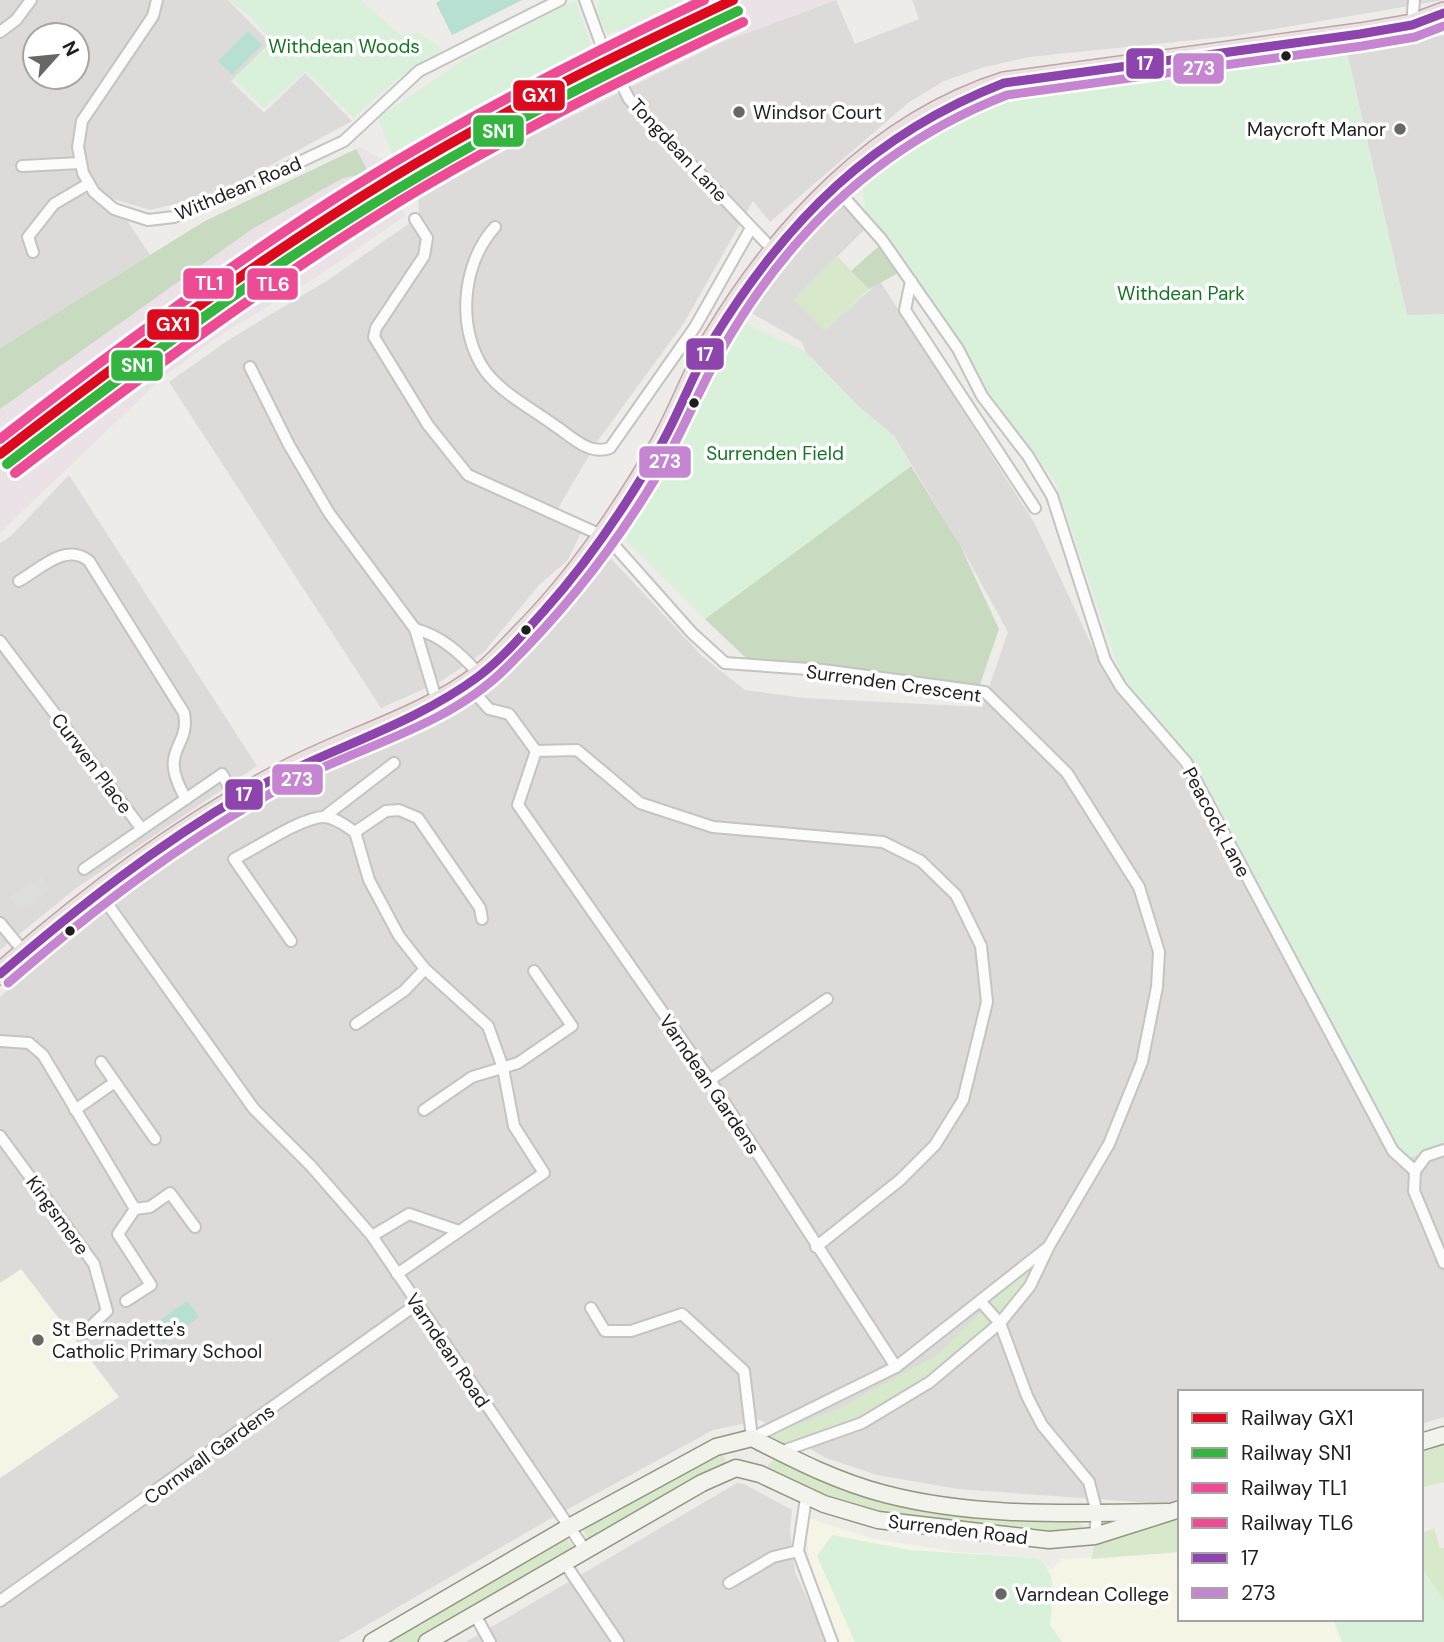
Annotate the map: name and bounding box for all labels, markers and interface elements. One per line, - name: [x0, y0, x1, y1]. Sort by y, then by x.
- north arrow: [21, 21, 91, 91]
- park label: Withdean Woods: [268, 34, 420, 59]
- text: N: [56, 37, 85, 60]
- line badge: 17: [1125, 47, 1165, 80]
- unlabelled marker: [1279, 49, 1293, 63]
- text: 17: [1136, 51, 1154, 76]
- line badge: 273: [1172, 52, 1225, 85]
- text: 273: [1183, 56, 1215, 81]
- line badge: GX1: [512, 79, 566, 112]
- text: GX1: [522, 83, 556, 108]
- street label: Tongdean Lane: [624, 93, 733, 207]
- place label: Windsor Court: [753, 100, 882, 125]
- marker: Windsor Court: [731, 104, 747, 120]
- line badge: SN1: [472, 114, 525, 148]
- place label: Maycroft Manor: [1247, 117, 1386, 142]
- text: SN1: [482, 119, 514, 144]
- marker: Maycroft Manor: [1392, 121, 1408, 137]
- street label: Withdean Road: [171, 151, 305, 226]
- line badge: TL1: [182, 267, 235, 300]
- line badge: TL6: [246, 267, 299, 301]
- text: TL1: [195, 271, 223, 296]
- text: TL6: [256, 272, 290, 297]
- park label: Withdean Park: [1117, 281, 1245, 306]
- line badge: GX1: [146, 308, 200, 341]
- text: GX1: [156, 312, 190, 337]
- line badge: 17: [685, 337, 725, 371]
- text: 17: [696, 342, 714, 367]
- line badge: SN1: [110, 349, 164, 382]
- text: SN1: [121, 353, 153, 378]
- unlabelled marker: [687, 396, 701, 410]
- park label: Surrenden Field: [706, 441, 844, 466]
- line badge: 273: [638, 445, 692, 479]
- text: 273: [649, 449, 681, 474]
- unlabelled marker: [519, 623, 533, 637]
- street label: Surrenden Crescent: [805, 659, 983, 708]
- street label: Curwen Place: [46, 708, 138, 819]
- line badge: 273: [271, 763, 324, 796]
- street label: Peacock Lane: [1177, 763, 1256, 882]
- text: 273: [281, 767, 313, 792]
- line badge: 17: [224, 778, 264, 811]
- text: 17: [235, 782, 253, 807]
- unlabelled marker: [63, 924, 77, 938]
- street label: Varndean Gardens: [654, 1010, 766, 1159]
- street label: Kingsmere: [20, 1171, 95, 1260]
- street label: Varndean Road: [400, 1288, 495, 1412]
- place label: St Bernadette's Catholic Primary School: [52, 1317, 262, 1364]
- marker: St Bernadette's Catholic Primary School: [30, 1332, 46, 1348]
- legend: [1178, 1390, 1423, 1621]
- street label: Cornwall Gardens: [139, 1399, 280, 1510]
- text: Railway GX1: [1241, 1404, 1353, 1432]
- text: Railway SN1: [1241, 1439, 1352, 1467]
- text: Railway TL1: [1241, 1474, 1347, 1502]
- street label: Surrenden Road: [887, 1509, 1029, 1550]
- text: Railway TL6: [1241, 1509, 1354, 1537]
- text: 17: [1241, 1544, 1259, 1572]
- text: 273: [1241, 1579, 1276, 1607]
- place label: Varndean College: [1015, 1582, 1169, 1607]
- marker: Varndean College: [993, 1586, 1009, 1602]

